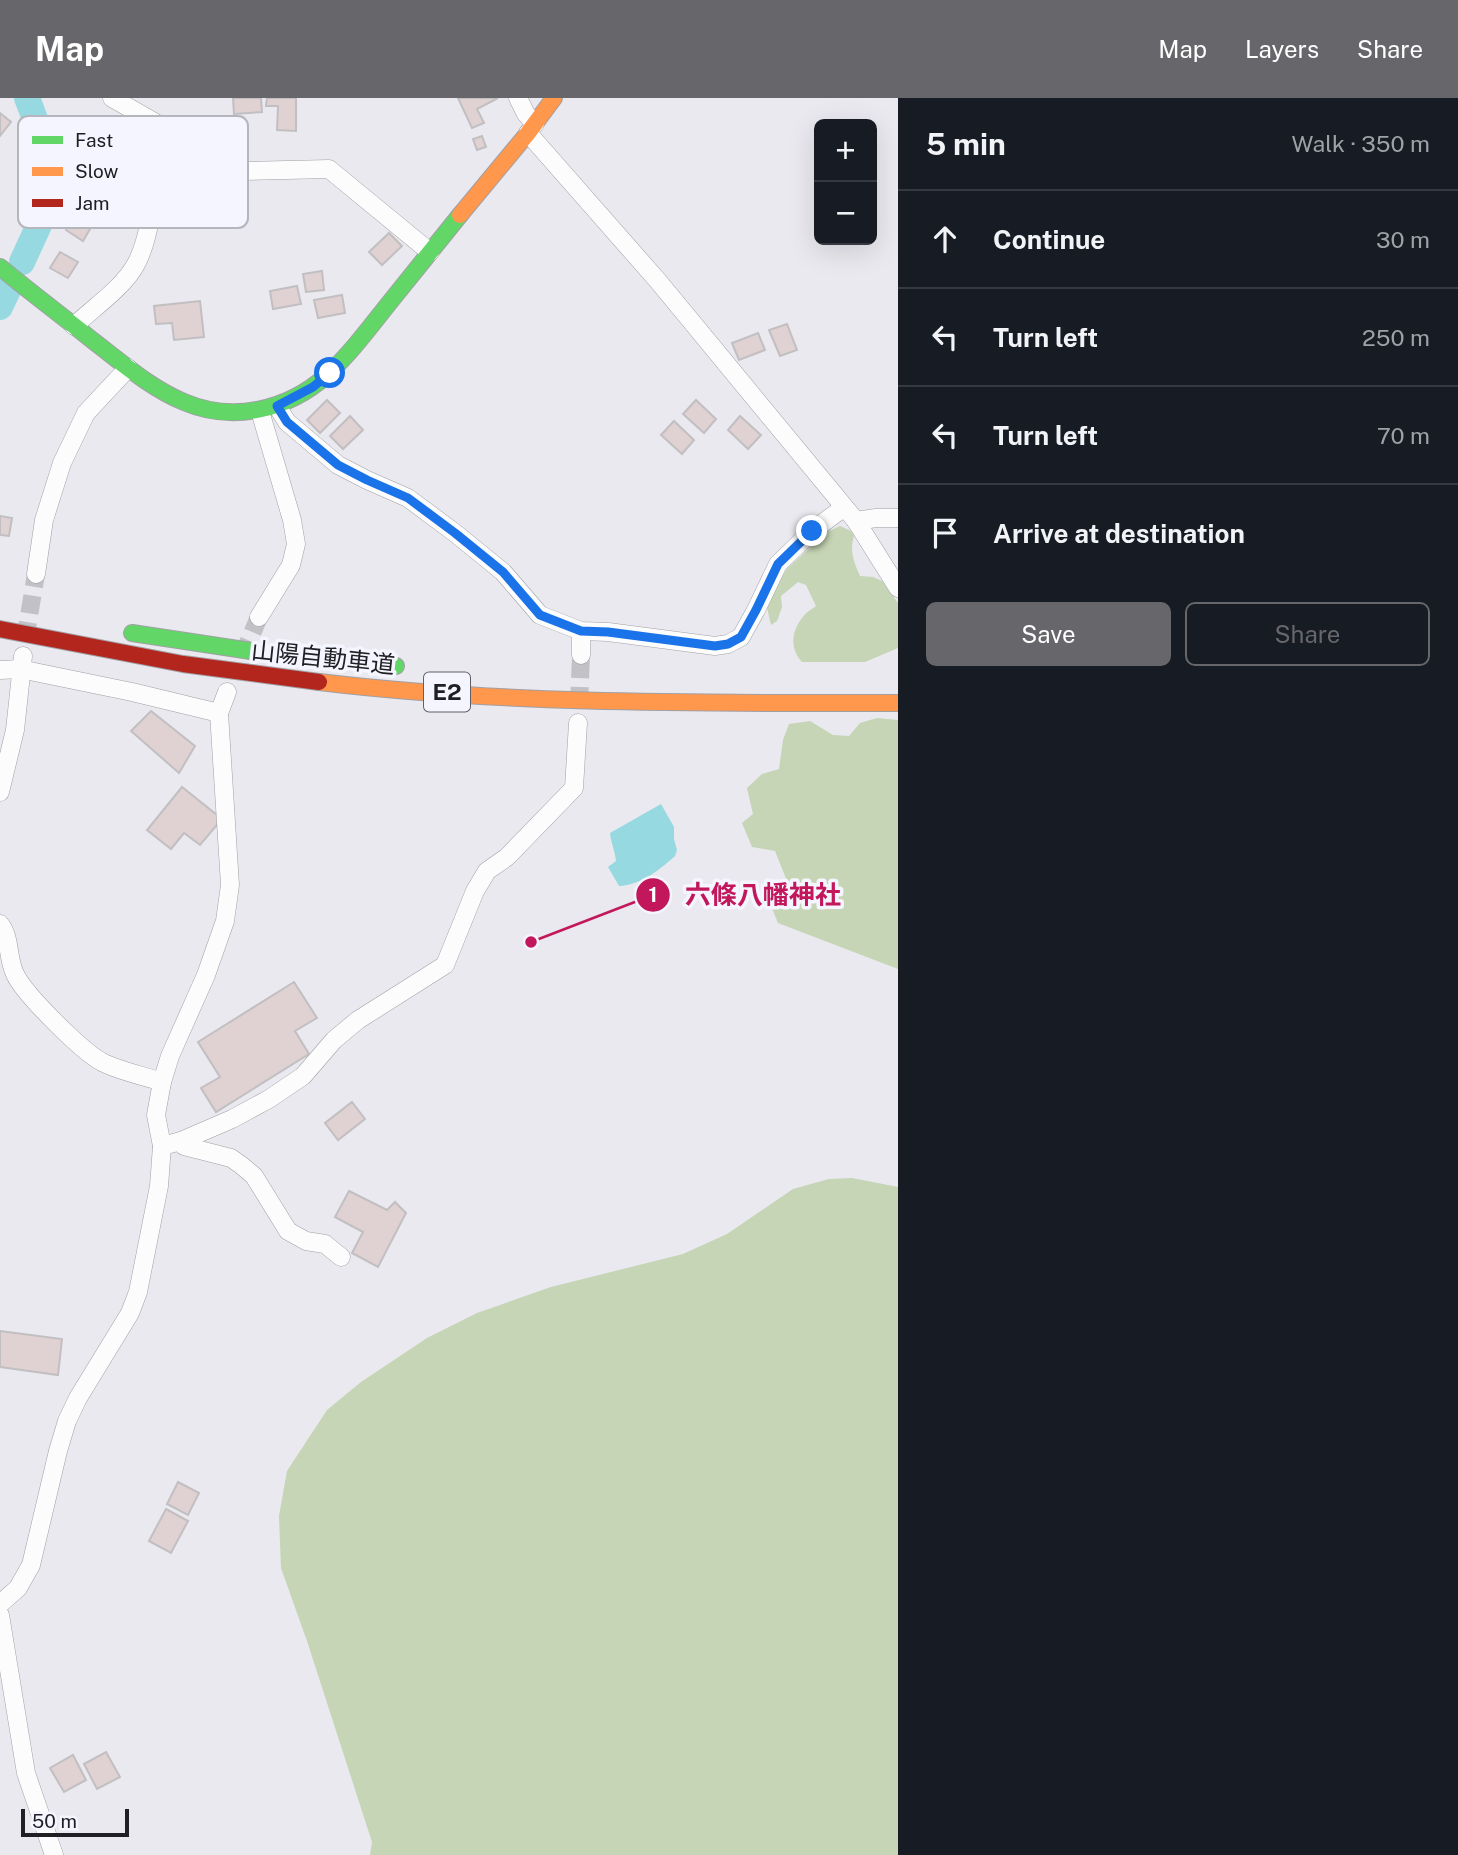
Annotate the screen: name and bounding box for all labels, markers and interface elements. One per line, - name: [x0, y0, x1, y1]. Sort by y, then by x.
- text: Map: [35, 30, 104, 68]
- text: Map: [1158, 35, 1207, 63]
- text: Layers: [1245, 35, 1319, 63]
- text: Share: [1357, 35, 1423, 63]
- legend: [18, 116, 248, 228]
- map controls: [814, 119, 877, 245]
- button: +: [814, 119, 877, 182]
- text: 5 min: [926, 126, 1006, 162]
- text: Fast: [75, 129, 113, 151]
- text: Walk · 350 m: [1291, 130, 1430, 157]
- text: Slow: [75, 160, 119, 182]
- button: −: [814, 182, 877, 245]
- text: Jam: [75, 192, 109, 214]
- icon: ahead: [926, 220, 964, 258]
- text: Continue: [993, 224, 1105, 255]
- text: 30 m: [1376, 226, 1430, 253]
- icon: left: [926, 318, 964, 356]
- text: Turn left: [993, 322, 1098, 353]
- text: 250 m: [1362, 324, 1430, 351]
- route start: [314, 357, 345, 388]
- icon: left: [926, 416, 964, 454]
- text: Turn left: [993, 420, 1098, 451]
- text: 70 m: [1377, 422, 1430, 449]
- icon: arrive: [926, 514, 964, 552]
- route end: [796, 515, 827, 546]
- text: Arrive at destination: [993, 518, 1245, 549]
- button: Save: [926, 602, 1171, 666]
- button: Share: [1185, 602, 1430, 666]
- street label: 山陽自動車道: [250, 636, 396, 678]
- road number: E2: [424, 672, 470, 712]
- callout: 六條八幡神社: [636, 871, 855, 918]
- text: 六條八幡神社: [685, 879, 841, 910]
- text: 1: [649, 882, 658, 907]
- scale bar: [21, 1806, 130, 1838]
- text: 50 m: [32, 1810, 77, 1832]

